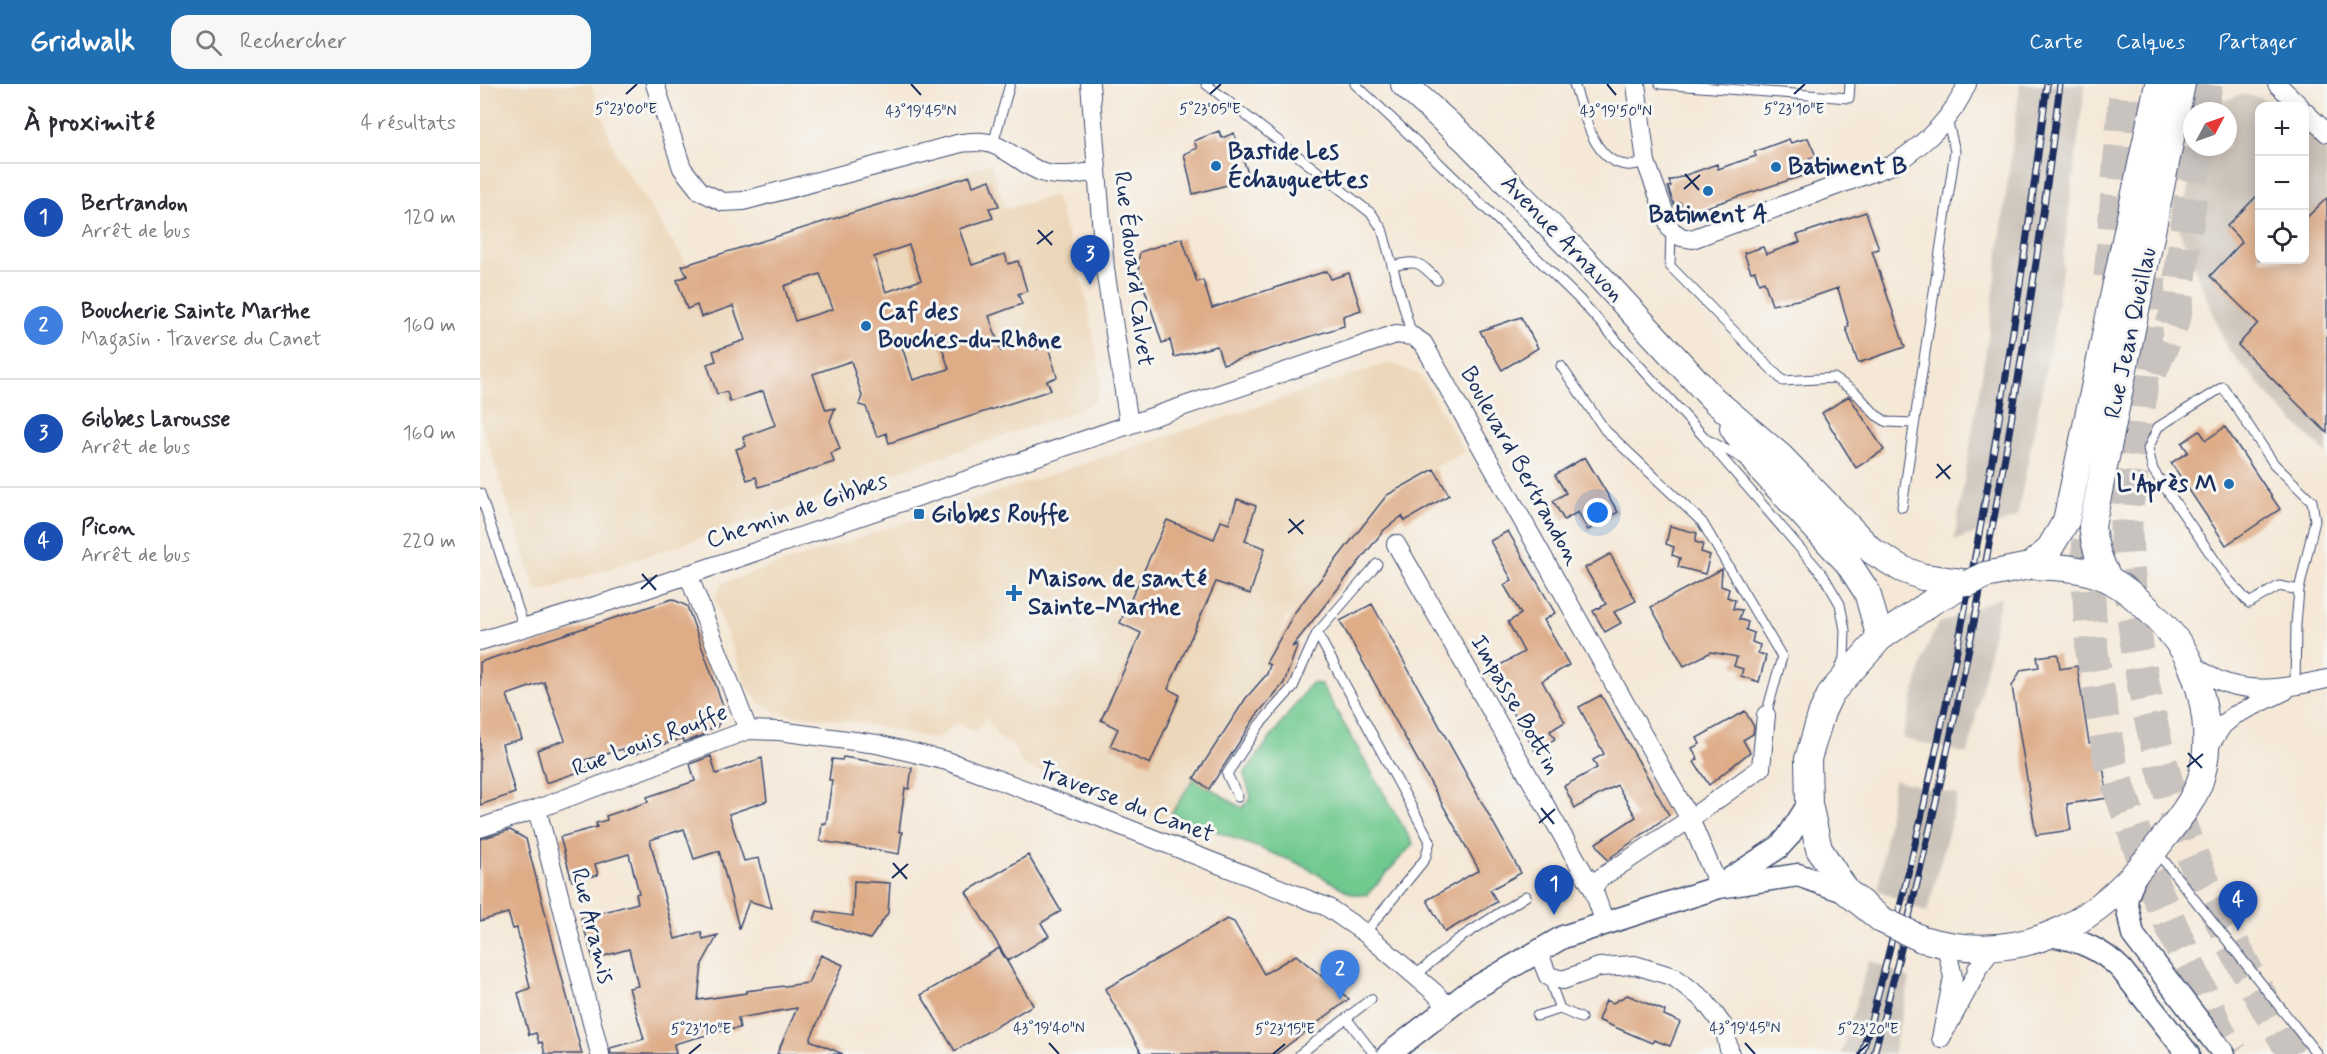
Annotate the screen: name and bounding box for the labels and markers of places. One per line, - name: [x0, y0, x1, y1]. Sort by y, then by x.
- place label: Bastide Les Échauguettes: [1228, 137, 1369, 197]
- place label: Batiment B: [1788, 152, 1907, 183]
- marker: Bastide Les Échauguettes: [1209, 159, 1223, 173]
- marker: Batiment B: [1769, 160, 1783, 174]
- marker: Batiment A: [1701, 184, 1715, 198]
- place label: Batiment A: [1648, 200, 1768, 231]
- pin: 3: [1070, 236, 1110, 285]
- place label: Caf des Bouches-du-Rhône: [878, 297, 1062, 356]
- marker: Caf des Bouches-du-Rhône: [859, 319, 873, 333]
- place label: L'Après M: [2116, 469, 2217, 503]
- marker: L'Après M: [2222, 477, 2236, 491]
- place label: Gibbes Rouffe: [931, 499, 1070, 530]
- marker: Gibbes Rouffe: [912, 507, 926, 521]
- place label: Maison de santé Sainte-Marthe: [1028, 564, 1207, 623]
- marker: Maison de santé Sainte-Marthe: [1005, 584, 1023, 602]
- pin: 1: [1534, 866, 1574, 915]
- pin: 4: [2218, 882, 2258, 931]
- pin: 2: [1320, 950, 1360, 1000]

